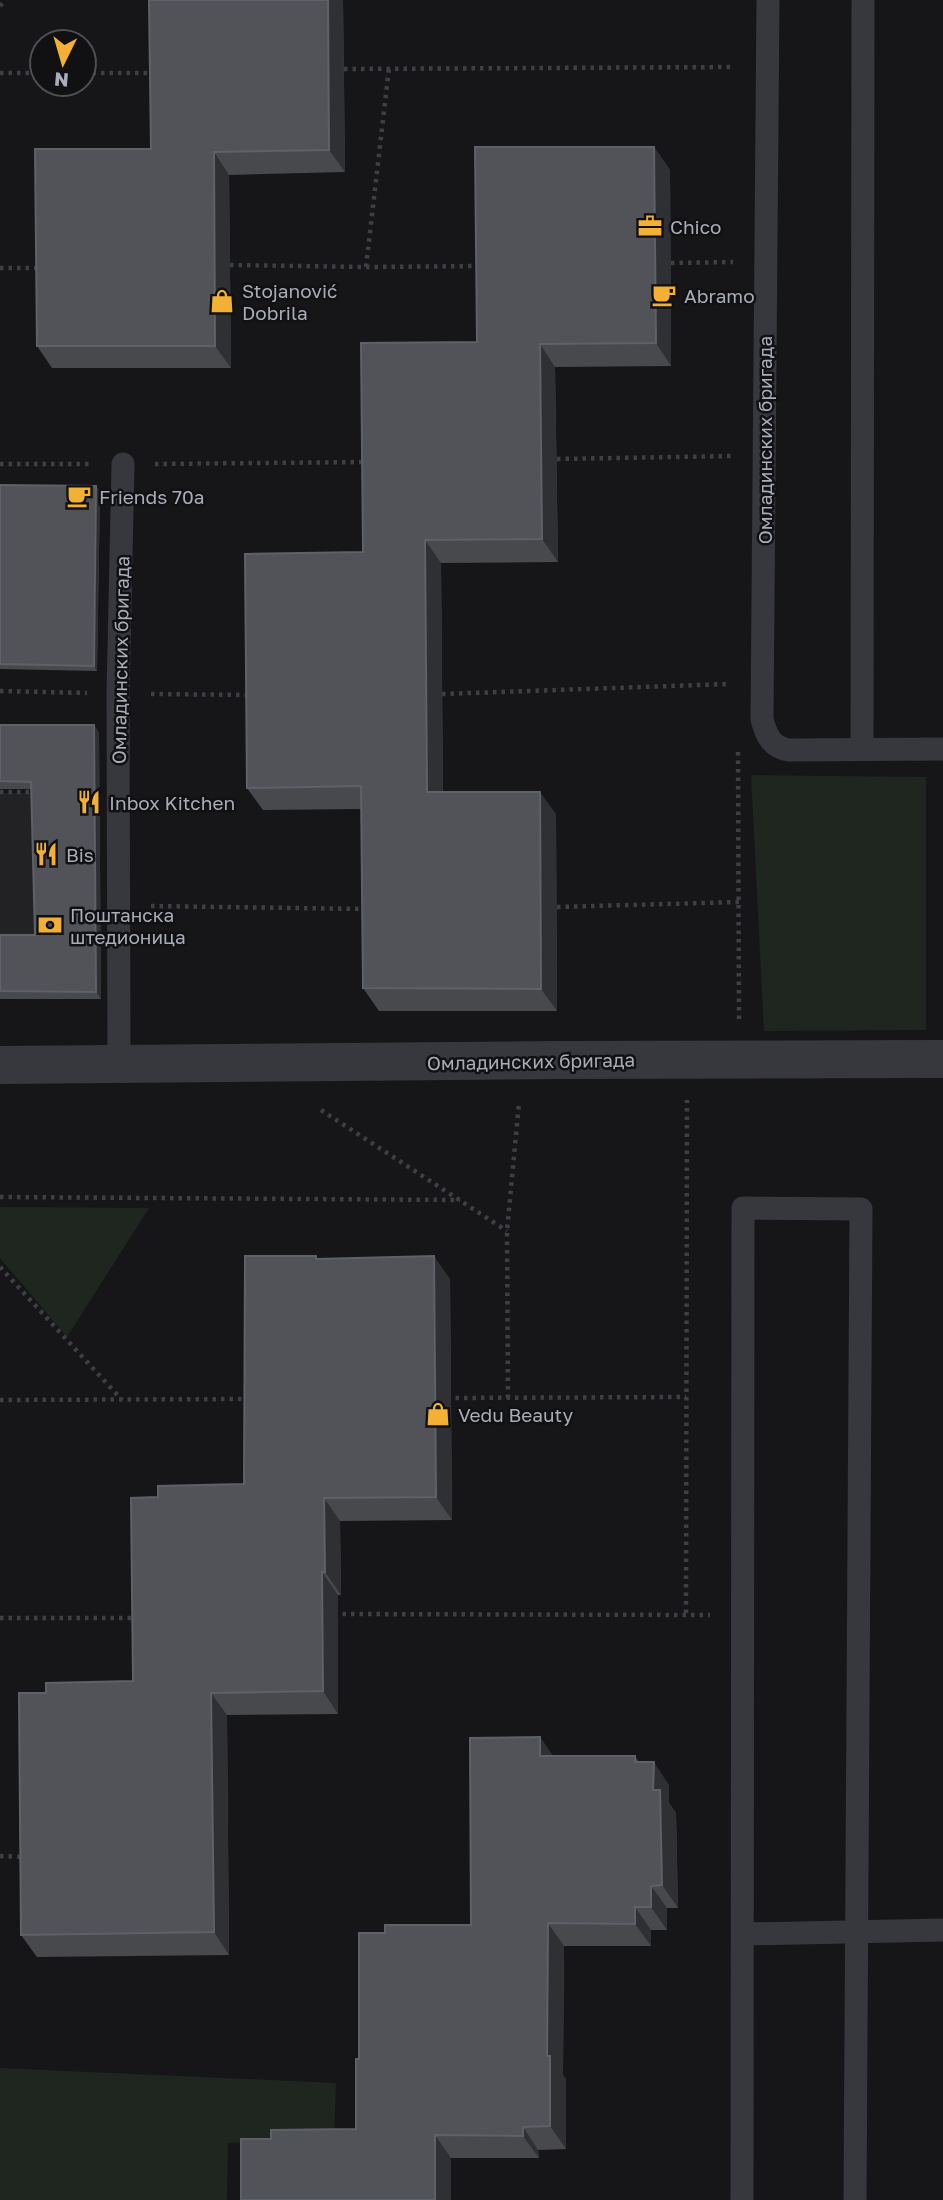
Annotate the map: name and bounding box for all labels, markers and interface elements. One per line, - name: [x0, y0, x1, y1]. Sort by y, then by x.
- north arrow: [28, 28, 98, 98]
- text: N: [53, 68, 70, 93]
- office icon: Chico: [636, 212, 664, 240]
- place label: Chico: [670, 215, 721, 238]
- place label: Stojanović Dobrila: [242, 279, 337, 324]
- cafe icon: Abramo: [650, 281, 678, 309]
- place label: Abramo: [684, 284, 755, 307]
- shop icon: Stojanović Dobrila: [208, 287, 236, 315]
- street label: Омладинских бригада: [753, 336, 776, 544]
- cafe icon: Friends 70a: [65, 482, 93, 510]
- place label: Friends 70a: [99, 485, 205, 508]
- street label: Омладинских бригада: [107, 556, 133, 764]
- restaurant icon: Inbox Kitchen: [75, 788, 103, 816]
- place label: Inbox Kitchen: [109, 791, 235, 814]
- restaurant icon: Bis: [32, 840, 60, 868]
- place label: Bis: [66, 843, 94, 866]
- place label: Поштанска штедионица: [70, 903, 186, 948]
- bank icon: Поштанска штедионица: [36, 911, 64, 939]
- street label: Омладинских бригада: [427, 1048, 635, 1074]
- shop icon: Vedu Beauty: [424, 1400, 452, 1428]
- place label: Vedu Beauty: [458, 1403, 574, 1426]

